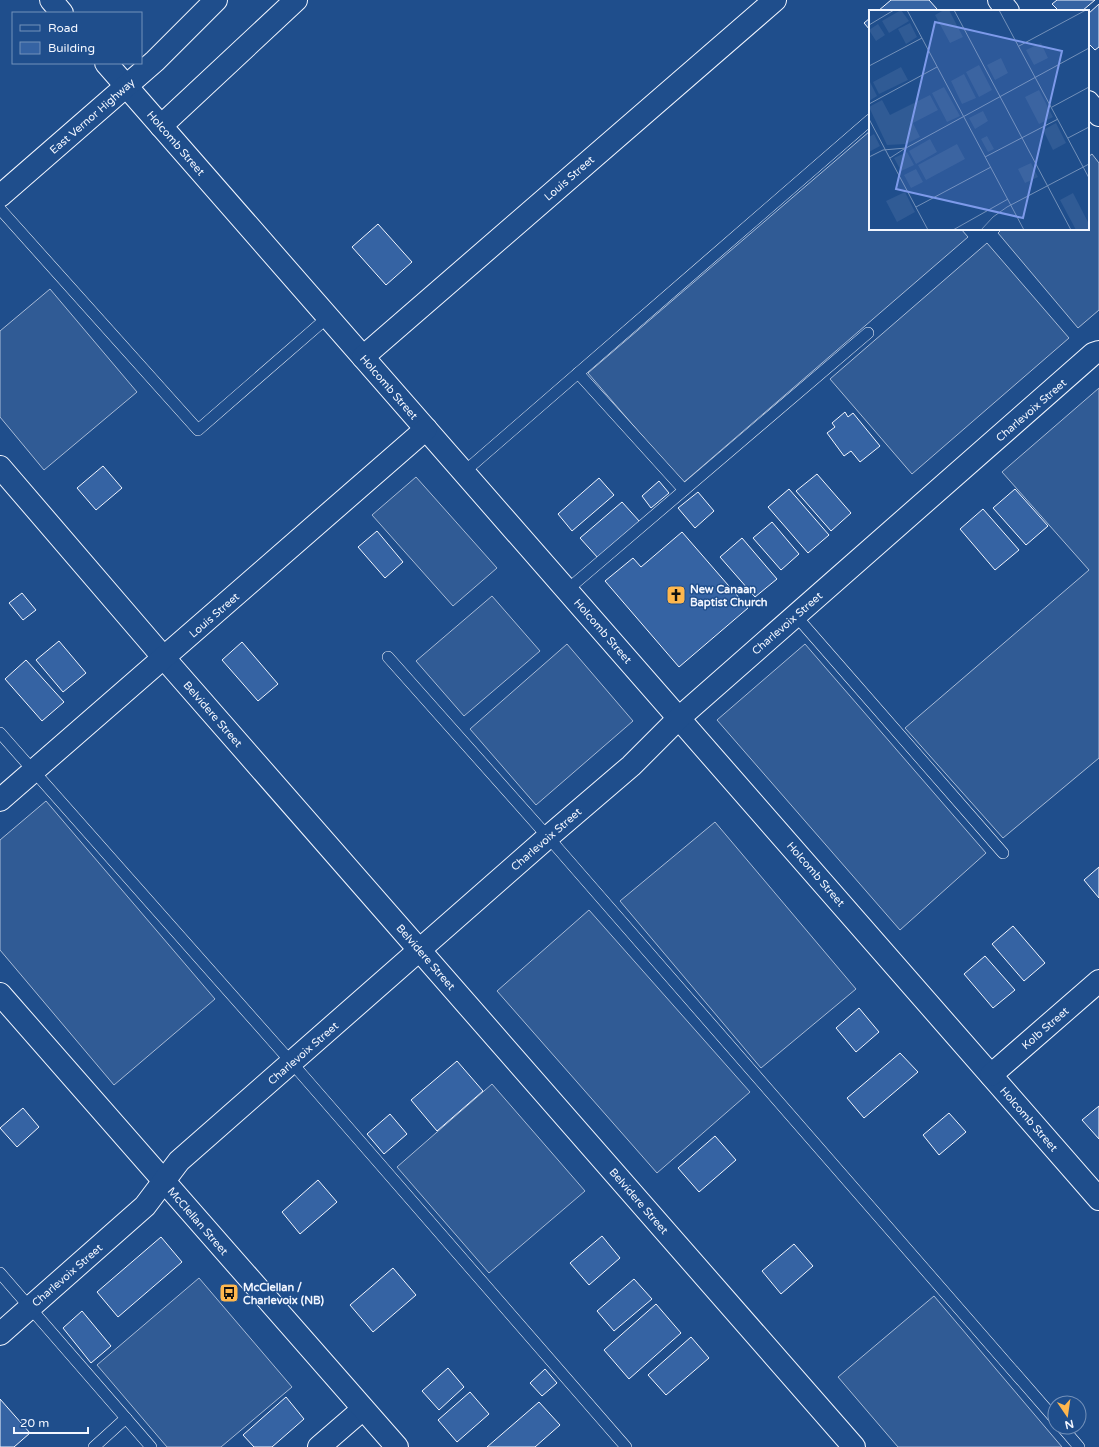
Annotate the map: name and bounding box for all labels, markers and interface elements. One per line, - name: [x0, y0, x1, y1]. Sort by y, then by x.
- inset map: [869, 10, 1089, 230]
- legend: [12, 12, 142, 64]
- text: Road: [48, 21, 78, 35]
- text: Building: [48, 41, 95, 55]
- street label: East Vernor Highway: [47, 76, 138, 157]
- street label: Holcomb Street: [144, 108, 207, 178]
- street label: Louis Street: [542, 153, 597, 204]
- street label: Holcomb Street: [357, 352, 420, 422]
- street label: Charlevoix Street: [993, 376, 1069, 445]
- place label: New Canaan Baptist Church: [690, 583, 768, 610]
- church icon: New Canaan Baptist Church: [665, 584, 687, 606]
- street label: Charlevoix Street: [749, 589, 825, 658]
- street label: Louis Street: [187, 590, 242, 641]
- street label: Holcomb Street: [571, 596, 634, 666]
- street label: Belvidere Street: [181, 679, 245, 750]
- street label: Charlevoix Street: [508, 805, 584, 874]
- street label: Holcomb Street: [784, 839, 847, 909]
- street label: Belvidere Street: [394, 922, 458, 993]
- street label: Kolb Street: [1019, 1004, 1071, 1052]
- street label: Charlevoix Street: [265, 1019, 341, 1088]
- street label: Holcomb Street: [997, 1084, 1060, 1154]
- street label: Belvidere Street: [607, 1166, 671, 1237]
- street label: McClellan Street: [165, 1185, 231, 1258]
- street label: Charlevoix Street: [29, 1241, 105, 1310]
- place label: McClellan / Charlevoix (NB): [243, 1281, 325, 1307]
- bus stop icon: McClellan / Charlevoix (NB): [218, 1282, 240, 1304]
- north arrow: [1047, 1395, 1087, 1435]
- scale bar: [14, 1409, 88, 1435]
- text: 20 m: [20, 1416, 49, 1430]
- text: N: [1063, 1417, 1075, 1432]

